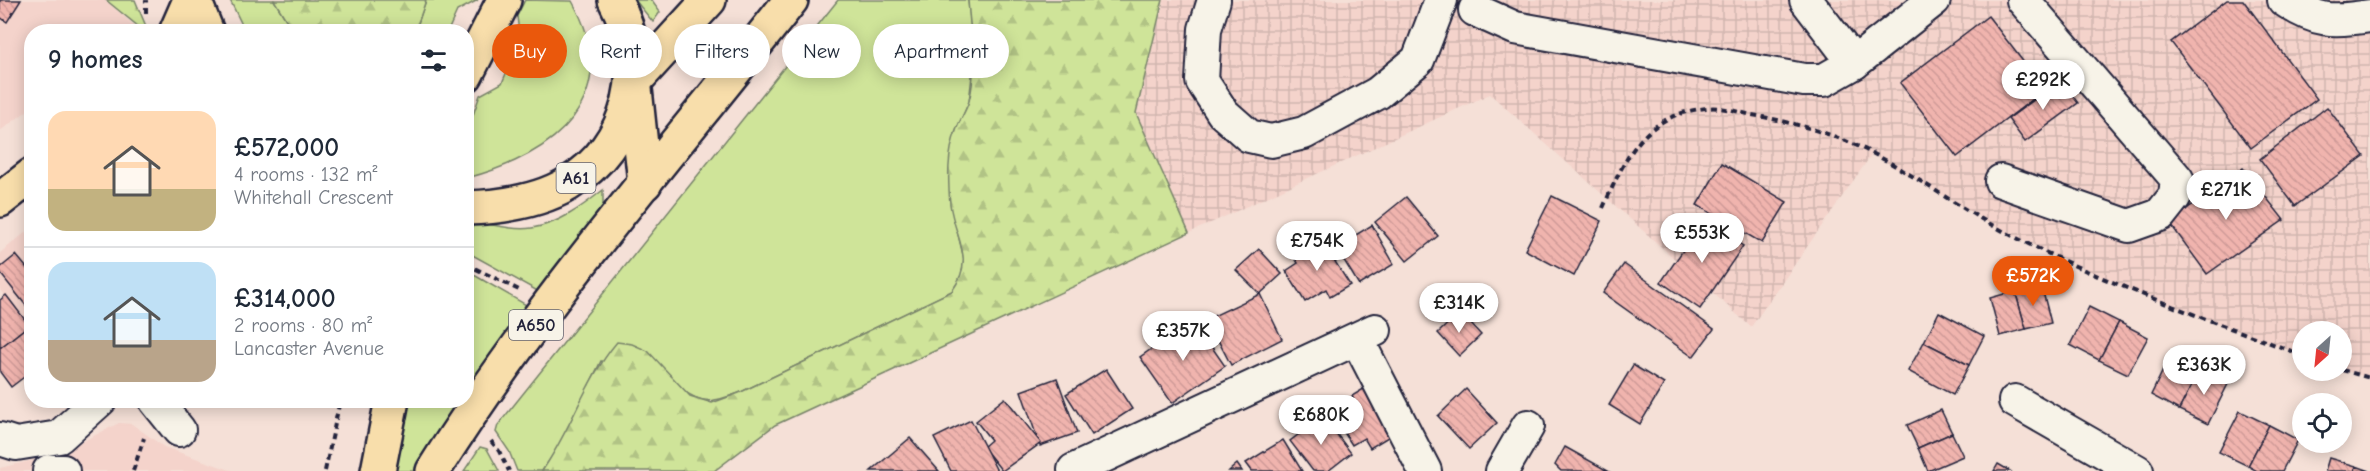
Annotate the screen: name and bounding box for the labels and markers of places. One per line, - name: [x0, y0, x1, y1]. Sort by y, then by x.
- pin: £292K: [2001, 60, 2085, 111]
- pin: £271K: [2184, 170, 2268, 221]
- pin: £553K: [1660, 213, 1744, 264]
- pin: £754K: [1275, 221, 1359, 272]
- pin: £572K: [1991, 256, 2075, 307]
- pin: £314K: [1417, 283, 1501, 334]
- pin: £357K: [1141, 311, 1225, 362]
- pin: £363K: [2162, 345, 2246, 396]
- pin: £680K: [1279, 395, 1363, 446]

